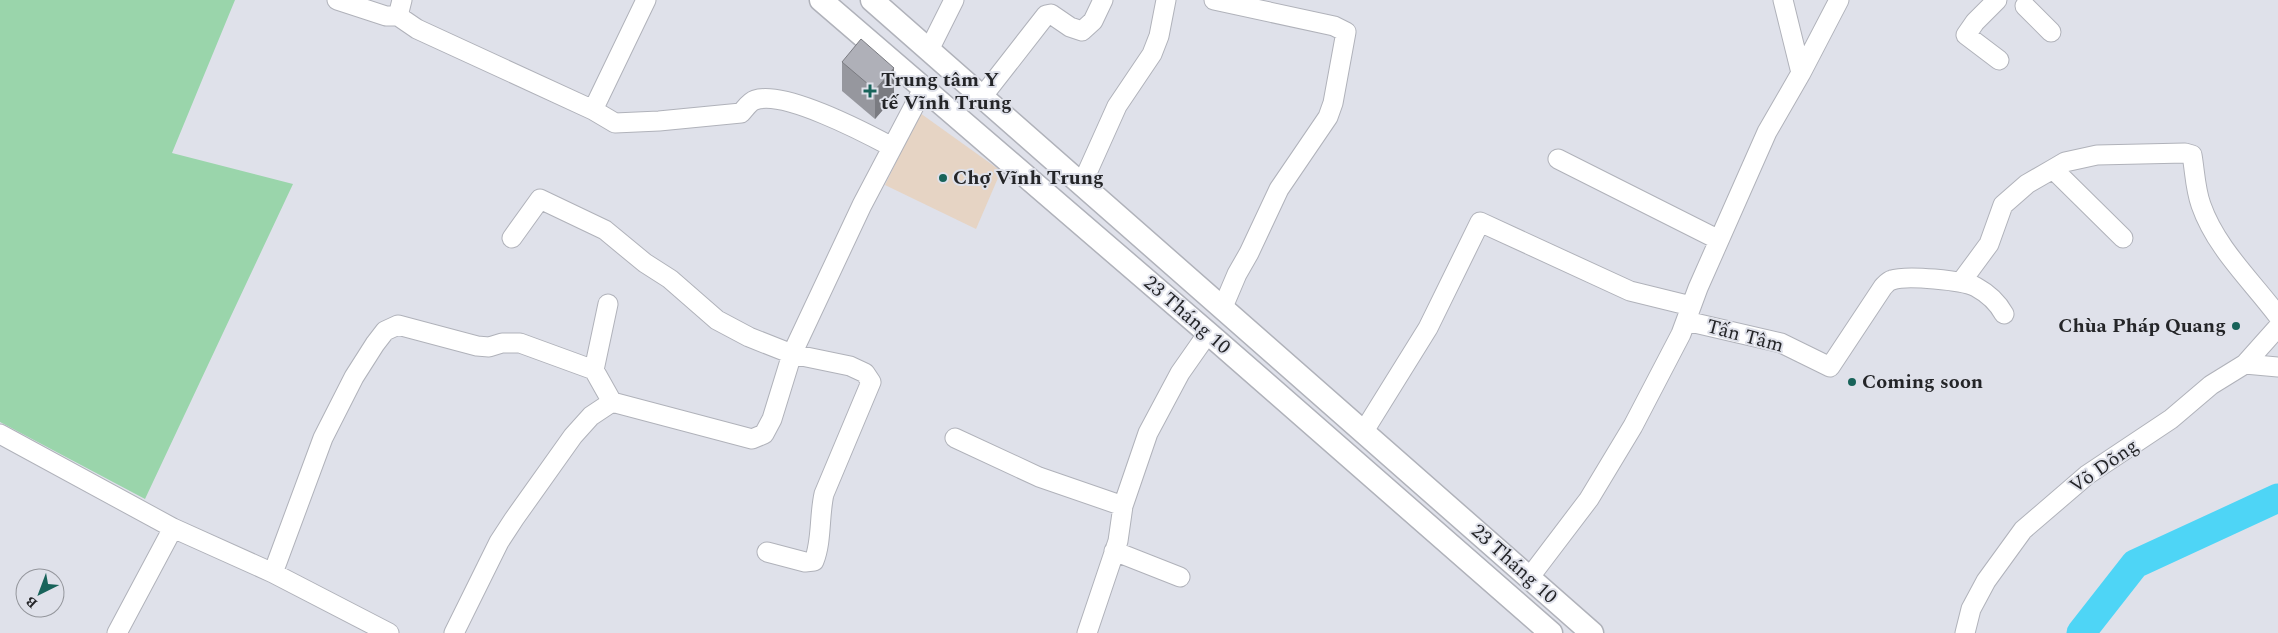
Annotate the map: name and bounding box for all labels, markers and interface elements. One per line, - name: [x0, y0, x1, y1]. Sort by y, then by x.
- place label: Trung tâm Y tế Vĩnh Trung: [881, 65, 1012, 118]
- marker: Trung tâm Y tế Vĩnh Trung: [863, 84, 877, 98]
- place label: Chợ Vĩnh Trung: [953, 163, 1104, 193]
- marker: Chợ Vĩnh Trung: [937, 172, 949, 184]
- street label: 23 Tháng 10: [1137, 268, 1237, 362]
- street label: Tấn Tâm: [1703, 311, 1787, 361]
- place label: Chùa Pháp Quang: [2058, 311, 2226, 341]
- marker: Chùa Pháp Quang: [2230, 320, 2242, 332]
- place label: Coming soon: [1862, 367, 1983, 397]
- marker: Coming soon: [1846, 376, 1858, 388]
- street label: Võ Dõng: [2063, 431, 2145, 501]
- street label: 23 Tháng 10: [1464, 517, 1564, 611]
- north arrow: [15, 568, 65, 618]
- text: B: [21, 591, 42, 613]

